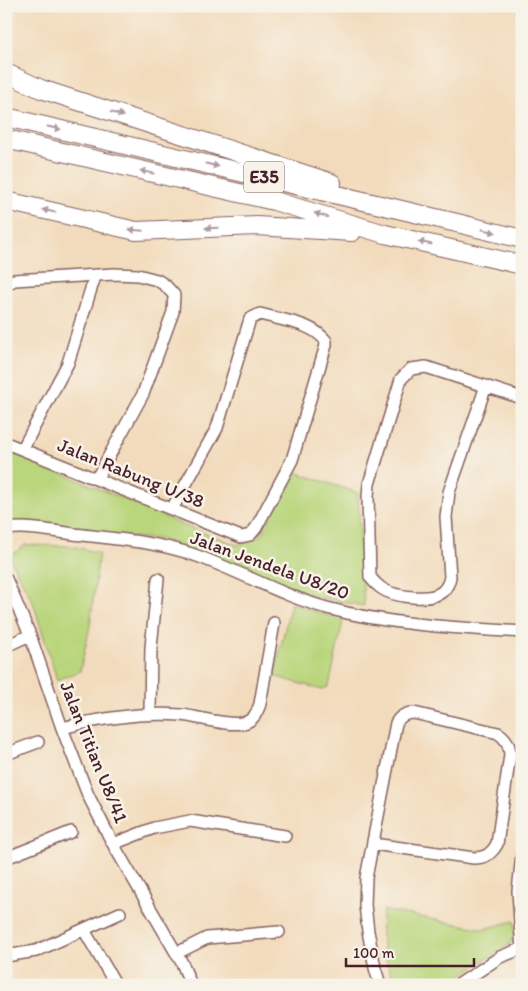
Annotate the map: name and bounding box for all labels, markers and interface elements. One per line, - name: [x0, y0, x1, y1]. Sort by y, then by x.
- one-way arrow: [110, 110, 125, 118]
- one-way arrow: [46, 124, 61, 132]
- one-way arrow: [204, 161, 219, 169]
- road number: E35: [244, 162, 284, 192]
- one-way arrow: [139, 168, 154, 176]
- one-way arrow: [41, 207, 56, 215]
- one-way arrow: [314, 211, 329, 219]
- one-way arrow: [204, 224, 220, 232]
- one-way arrow: [128, 226, 144, 234]
- one-way arrow: [482, 227, 497, 235]
- one-way arrow: [417, 239, 432, 247]
- street label: Jalan Rabung U/38: [54, 433, 208, 513]
- street label: Jalan Jendela U8/20: [187, 526, 353, 604]
- street label: Jalan Titian U8/41: [55, 678, 133, 826]
- scale bar: [346, 936, 473, 968]
- text: 100 m: [353, 944, 395, 962]

